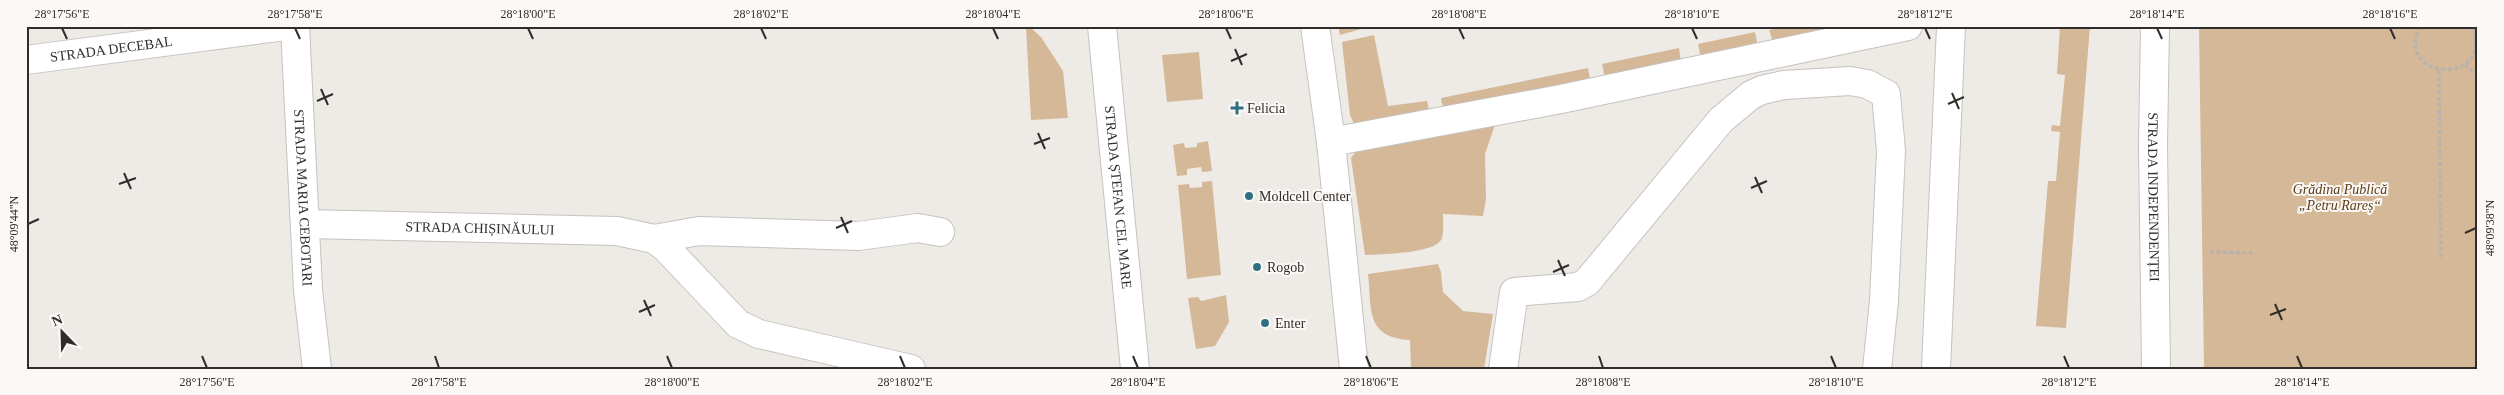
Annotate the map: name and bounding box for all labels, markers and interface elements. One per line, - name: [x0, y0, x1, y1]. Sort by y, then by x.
- text: 28°17'56"E: [34, 7, 90, 21]
- text: 28°17'58"E: [267, 7, 323, 21]
- text: 28°18'00"E: [500, 7, 556, 21]
- text: 28°18'02"E: [733, 7, 789, 21]
- text: 28°18'04"E: [965, 7, 1021, 21]
- text: 28°18'06"E: [1198, 7, 1254, 21]
- text: 28°18'08"E: [1431, 7, 1487, 21]
- text: 28°18'10"E: [1664, 7, 1720, 21]
- text: 28°18'12"E: [1897, 7, 1953, 21]
- text: 28°18'14"E: [2129, 7, 2185, 21]
- text: 28°18'16"E: [2362, 7, 2418, 21]
- street label: STRADA DECEBAL: [49, 33, 173, 64]
- place label: Felicia: [1247, 101, 1286, 116]
- marker: Felicia: [1231, 102, 1243, 114]
- street label: STRADA ȘTEFAN CEL MARE: [1102, 105, 1135, 290]
- street label: STRADA MARIA CEBOTARI: [292, 109, 315, 287]
- street label: STRADA INDEPENDENȚEI: [2145, 112, 2162, 282]
- park label: Grădina Publică „Petru Rareș“: [2293, 182, 2387, 214]
- place label: Moldcell Center: [1259, 189, 1351, 204]
- marker: Moldcell Center: [1243, 190, 1255, 202]
- text: 48°09'44"N: [7, 195, 21, 252]
- text: 48°09'38"N: [2483, 199, 2497, 256]
- street label: STRADA CHIȘINĂULUI: [405, 219, 555, 237]
- place label: Rogob: [1267, 260, 1304, 275]
- marker: Rogob: [1251, 261, 1263, 273]
- north arrow: [38, 308, 88, 358]
- text: N: [50, 312, 65, 329]
- place label: Enter: [1275, 316, 1306, 331]
- marker: Enter: [1259, 317, 1271, 329]
- text: 28°17'56"E: [179, 375, 235, 389]
- text: 28°17'58"E: [411, 375, 467, 389]
- text: 28°18'00"E: [644, 375, 700, 389]
- text: 28°18'02"E: [877, 375, 933, 389]
- text: 28°18'04"E: [1110, 375, 1166, 389]
- text: 28°18'06"E: [1343, 375, 1399, 389]
- text: 28°18'08"E: [1575, 375, 1631, 389]
- text: 28°18'10"E: [1808, 375, 1864, 389]
- text: 28°18'12"E: [2041, 375, 2097, 389]
- text: 28°18'14"E: [2274, 375, 2330, 389]

